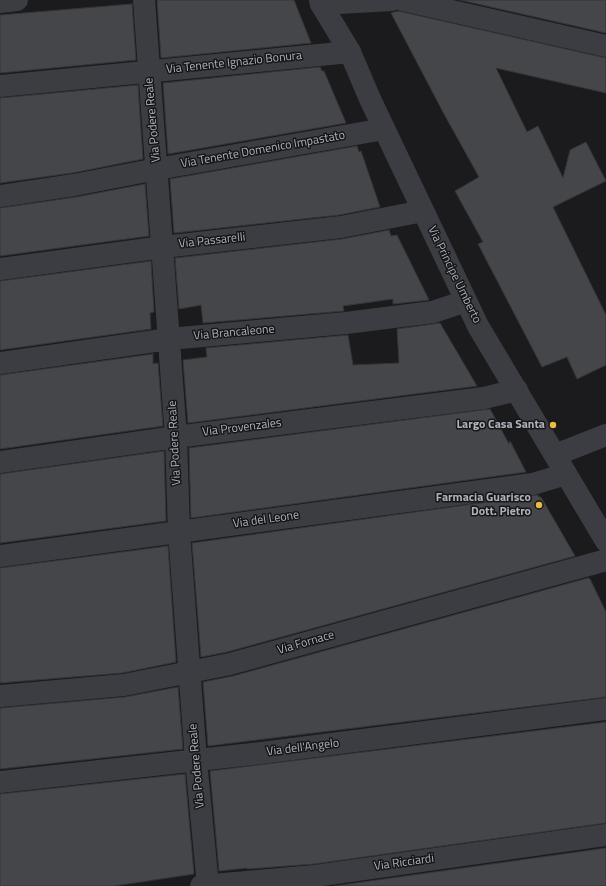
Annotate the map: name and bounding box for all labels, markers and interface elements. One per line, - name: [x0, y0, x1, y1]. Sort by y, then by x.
- street label: Via Tenente Ignazio Bonura: [165, 49, 303, 77]
- street label: Via Podere Reale: [142, 77, 164, 163]
- street label: Via Tenente Domenico Impastato: [180, 128, 346, 172]
- street label: Via Principe Umberto: [424, 224, 484, 326]
- street label: Via Passarelli: [178, 230, 246, 252]
- street label: Via Brancaleone: [193, 322, 275, 344]
- street label: Via Podere Reale: [166, 400, 184, 486]
- street label: Via Provenzales: [202, 416, 282, 440]
- place label: Largo Casa Santa: [456, 418, 545, 432]
- marker: Largo Casa Santa: [548, 420, 558, 430]
- place label: Farmacia Guarisco Dott. Pietro: [436, 491, 531, 519]
- marker: Farmacia Guarisco Dott. Pietro: [534, 500, 544, 510]
- street label: Via del Leone: [232, 508, 300, 532]
- street label: Via Fornace: [276, 628, 336, 658]
- street label: Via Podere Reale: [186, 723, 208, 809]
- street label: Via dell'Angelo: [266, 736, 340, 760]
- street label: Via Ricciardi: [373, 852, 435, 874]

